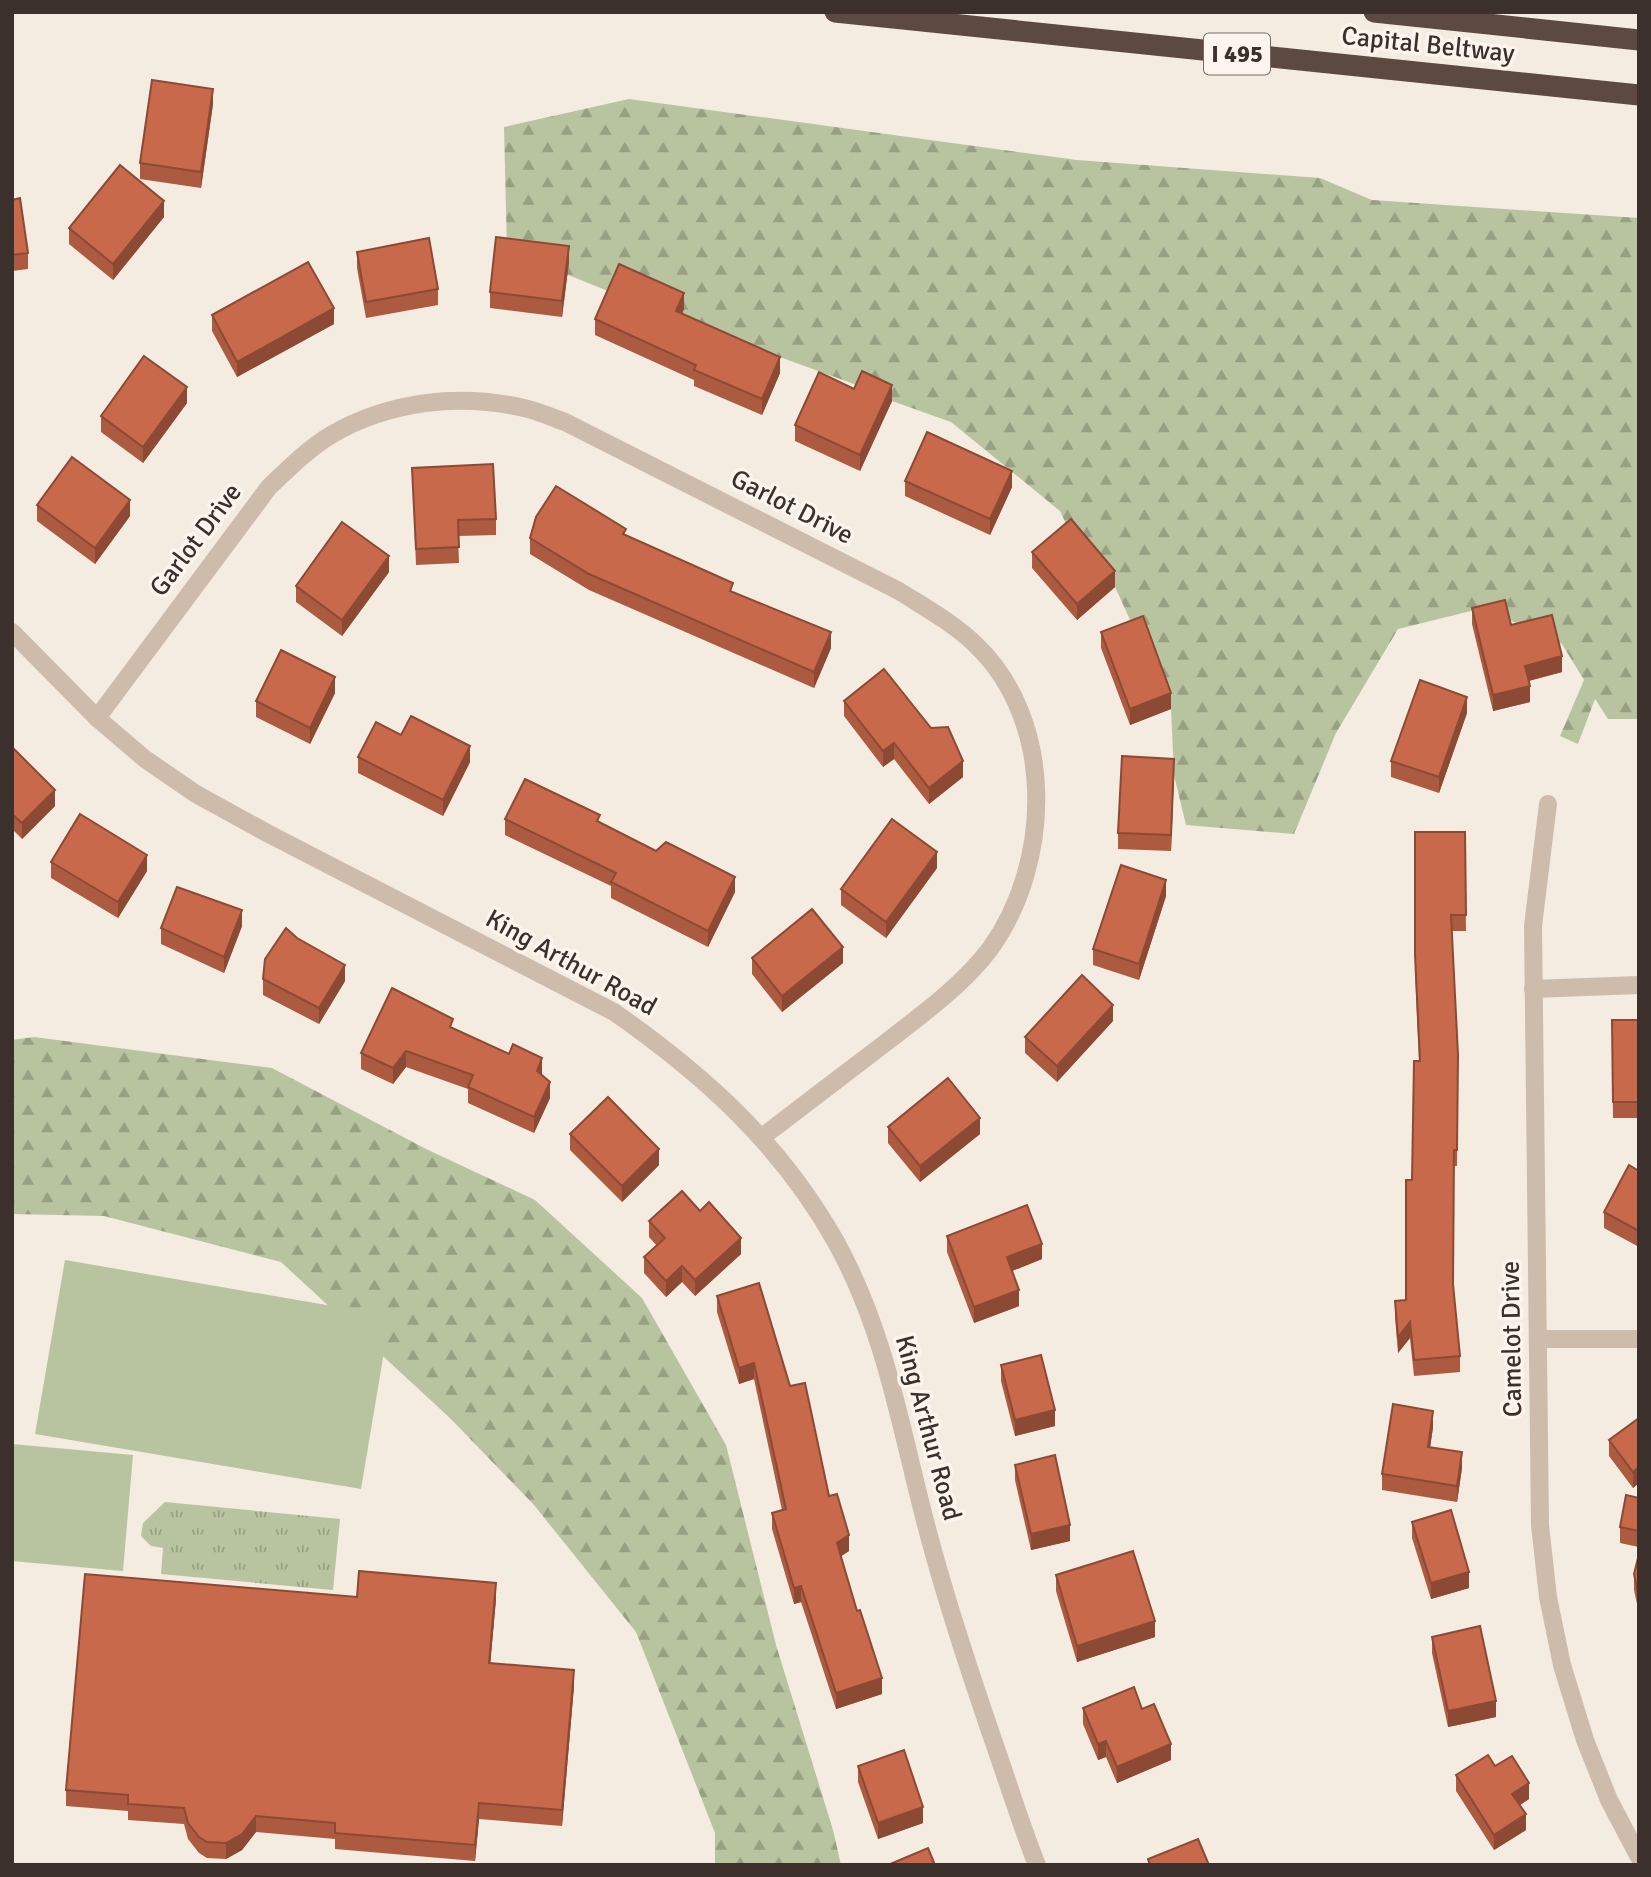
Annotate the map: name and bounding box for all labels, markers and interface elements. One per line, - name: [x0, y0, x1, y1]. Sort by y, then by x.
- street label: Capital Beltway: [1340, 20, 1516, 70]
- road number: I 495: [1204, 34, 1270, 74]
- street label: Garlot Drive: [725, 463, 859, 551]
- street label: Garlot Drive: [143, 477, 249, 603]
- street label: King Arthur Road: [480, 903, 662, 1023]
- street label: Camelot Drive: [1495, 1261, 1529, 1417]
- street label: King Arthur Road: [888, 1332, 968, 1524]

